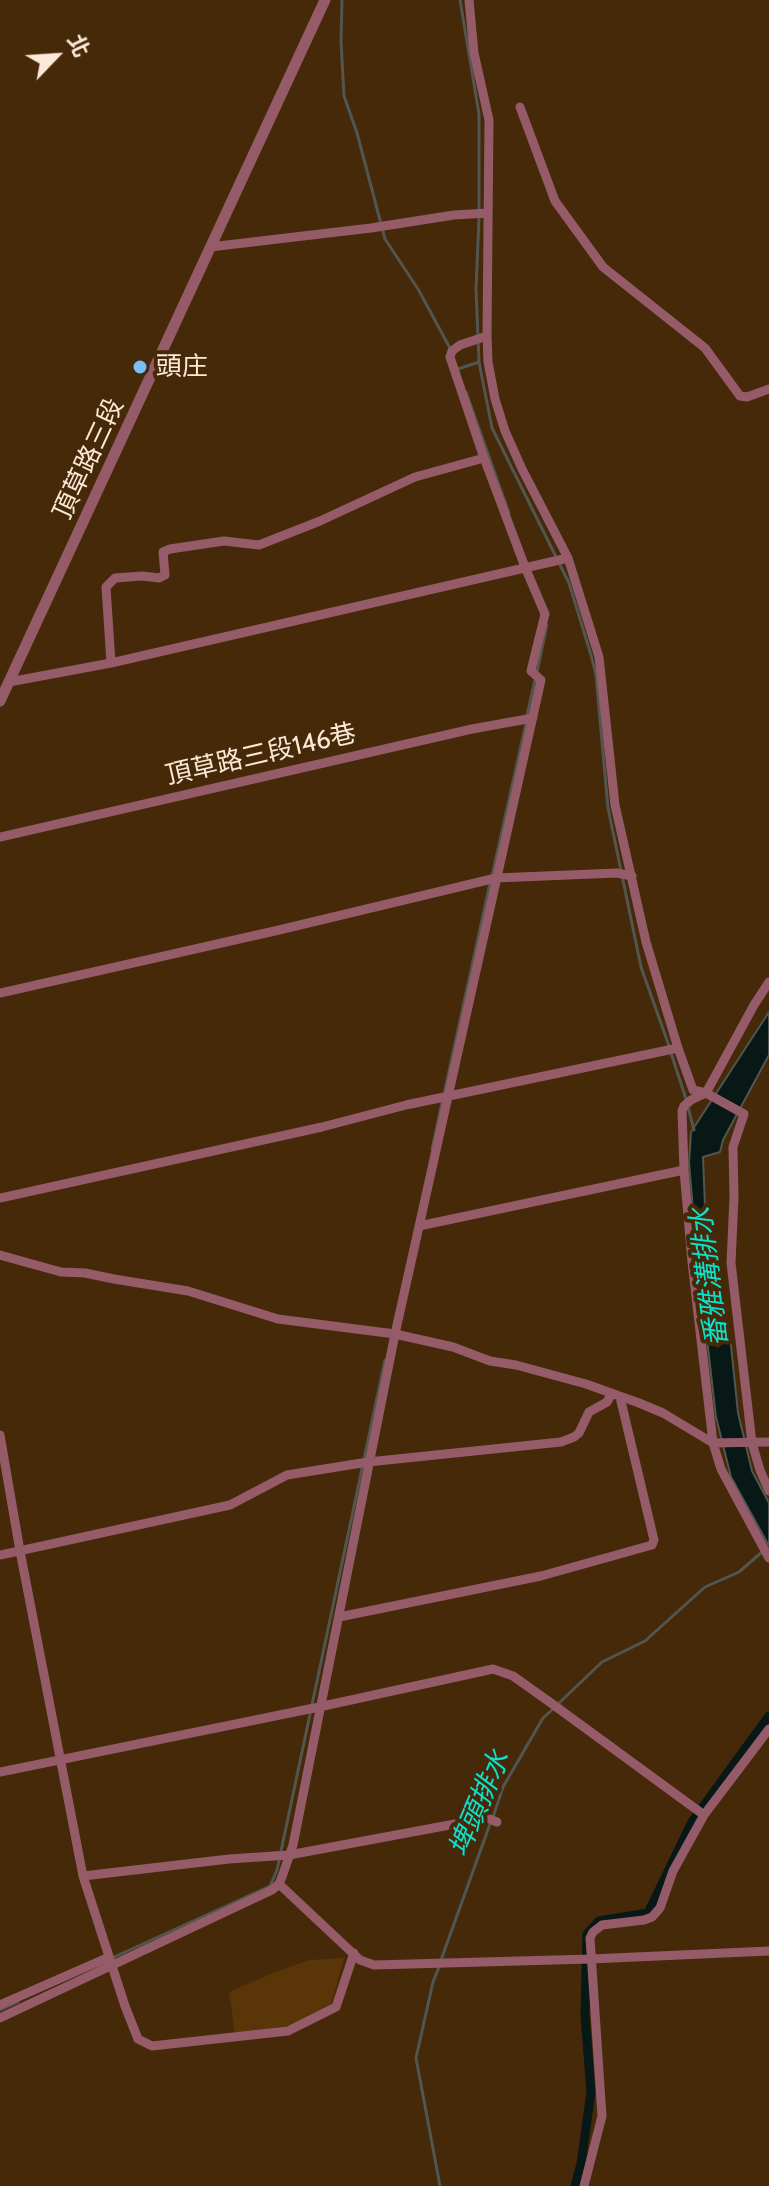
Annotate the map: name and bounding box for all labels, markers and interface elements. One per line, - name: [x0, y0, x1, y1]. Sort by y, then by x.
- north arrow: [16, 16, 96, 96]
- text: 北: [61, 30, 95, 61]
- place label: 頭庄: [156, 351, 208, 383]
- marker: 頭庄: [131, 358, 149, 376]
- street label: 頂草路三段: [47, 393, 131, 525]
- street label: 頂草路三段146巷: [163, 718, 359, 792]
- water label: 番雅溝排水: [685, 1205, 735, 1349]
- water label: 埤頭排水: [443, 1746, 517, 1862]

